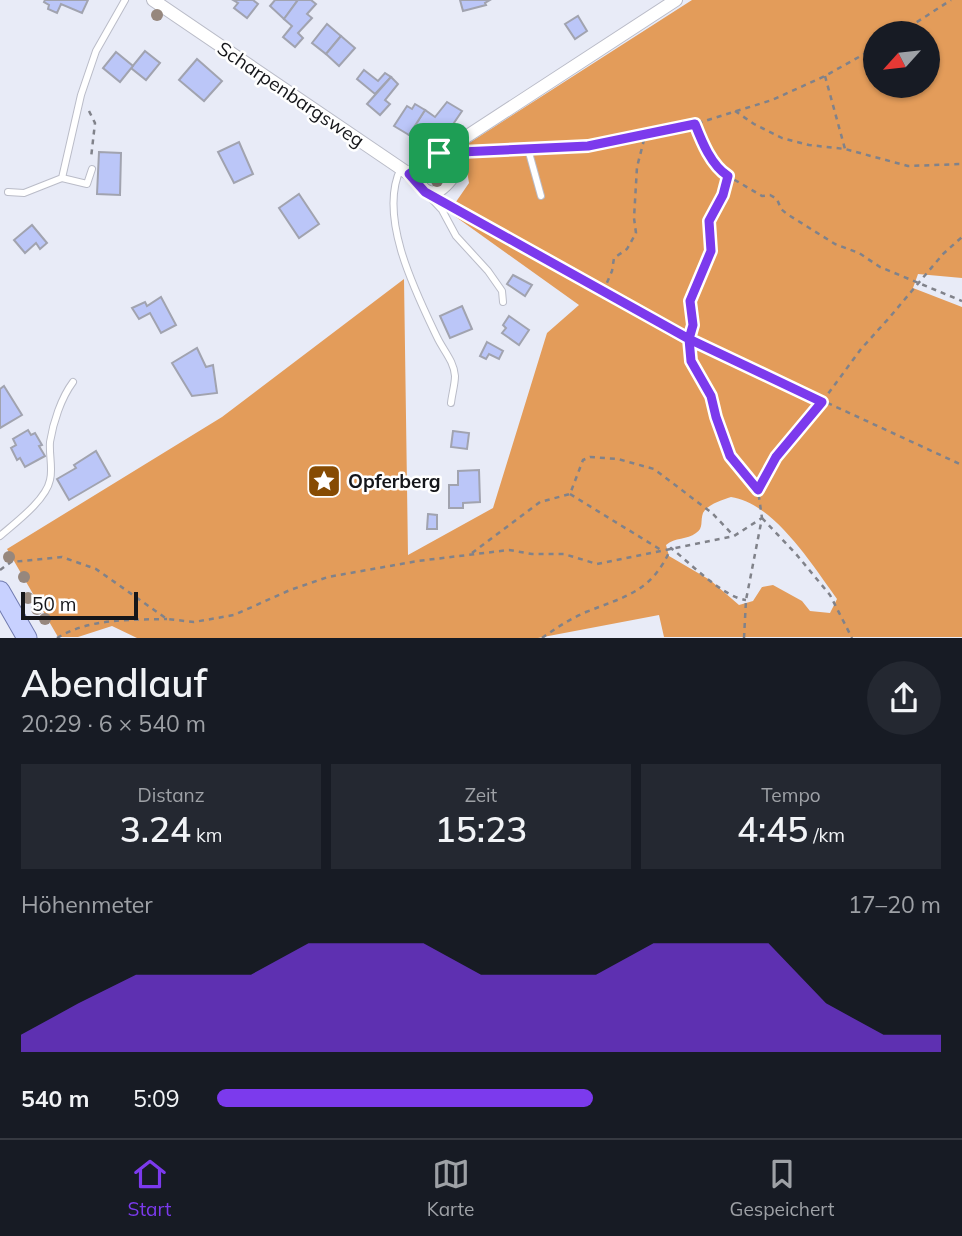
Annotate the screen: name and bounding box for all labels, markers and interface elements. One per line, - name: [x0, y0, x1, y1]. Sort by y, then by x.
- north arrow: [863, 21, 940, 98]
- map controls: [863, 21, 940, 98]
- street label: Scharpenbargsweg: [213, 36, 369, 152]
- pin: [409, 123, 469, 183]
- icon: arrive: [420, 134, 458, 172]
- place icon: Opferberg: [305, 462, 343, 500]
- place label: Opferberg: [348, 469, 441, 493]
- scale bar: [21, 589, 138, 620]
- text: 50 m: [32, 592, 76, 616]
- text: Abendlauf: [21, 659, 207, 707]
- button: share: [867, 661, 941, 735]
- text: 20:29 · 6 × 540 m: [21, 709, 206, 738]
- text: Distanz: [137, 783, 205, 807]
- text: Zeit: [465, 783, 497, 807]
- text: Tempo: [761, 783, 821, 807]
- text: 3.24: [120, 807, 191, 851]
- text: 15:23: [435, 807, 527, 851]
- text: 4:45: [737, 807, 808, 851]
- text: km: [191, 823, 222, 847]
- text: /km: [808, 823, 845, 847]
- text: Höhenmeter: [21, 890, 153, 919]
- text: 17–20 m: [848, 890, 941, 919]
- text: 540 m: [21, 1084, 89, 1113]
- text: 5:09: [133, 1084, 180, 1113]
- tab: Start: [128, 1155, 171, 1221]
- tab: Karte: [427, 1155, 474, 1221]
- tab: Gespeichert: [730, 1155, 834, 1221]

